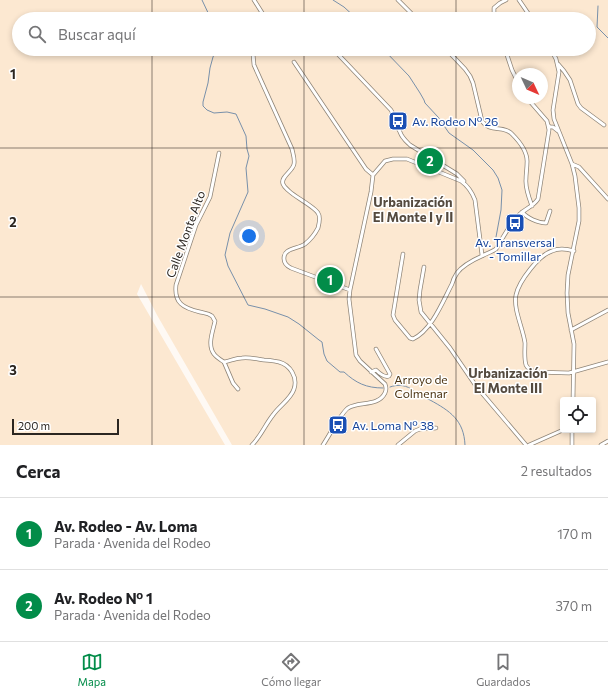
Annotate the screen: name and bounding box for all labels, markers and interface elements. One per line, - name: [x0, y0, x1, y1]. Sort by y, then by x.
- search box: [12, 12, 596, 56]
- icon: search: [26, 23, 48, 45]
- text: Buscar aquí: [58, 25, 136, 43]
- text: 1: [10, 66, 16, 82]
- north arrow: [512, 68, 548, 104]
- bus stop icon: Av. Rodeo Nº 26: [387, 110, 409, 132]
- place label: Av. Rodeo Nº 26: [412, 114, 498, 128]
- pin: 2: [417, 146, 443, 176]
- street label: Calle Monte Alto: [163, 189, 207, 279]
- district label: Urbanización El Monte I y II: [373, 194, 453, 225]
- bus stop icon: Av. Transversal - Tomillar: [504, 212, 526, 234]
- text: 2: [9, 214, 17, 230]
- your location: [239, 226, 259, 246]
- place label: Av. Transversal - Tomillar: [475, 235, 555, 263]
- pin: 1: [317, 265, 343, 295]
- text: 3: [9, 362, 17, 378]
- district label: Urbanización El Monte III: [468, 365, 548, 396]
- park label: Arroyo de Colmenar: [394, 372, 448, 400]
- map controls: [560, 397, 596, 433]
- button: locate: [560, 397, 596, 433]
- bus stop icon: Av. Loma Nº 38: [327, 414, 349, 436]
- scale bar: [12, 417, 119, 436]
- place label: Av. Loma Nº 38: [352, 418, 434, 432]
- text: 200 m: [18, 419, 50, 432]
- text: Cerca: [16, 461, 61, 482]
- text: 2 resultados: [521, 463, 592, 479]
- text: Av. Rodeo - Av. Loma: [54, 517, 198, 535]
- text: 1: [26, 526, 32, 542]
- text: 170 m: [557, 526, 592, 542]
- text: Parada · Avenida del Rodeo: [54, 535, 211, 551]
- text: Av. Rodeo Nº 1: [54, 589, 153, 607]
- text: 2: [25, 598, 33, 614]
- text: 370 m: [555, 598, 592, 614]
- text: Parada · Avenida del Rodeo: [54, 607, 211, 623]
- tab: Mapa: [78, 651, 106, 688]
- tab: Cómo llegar: [261, 651, 321, 688]
- tab: Guardados: [476, 651, 530, 688]

